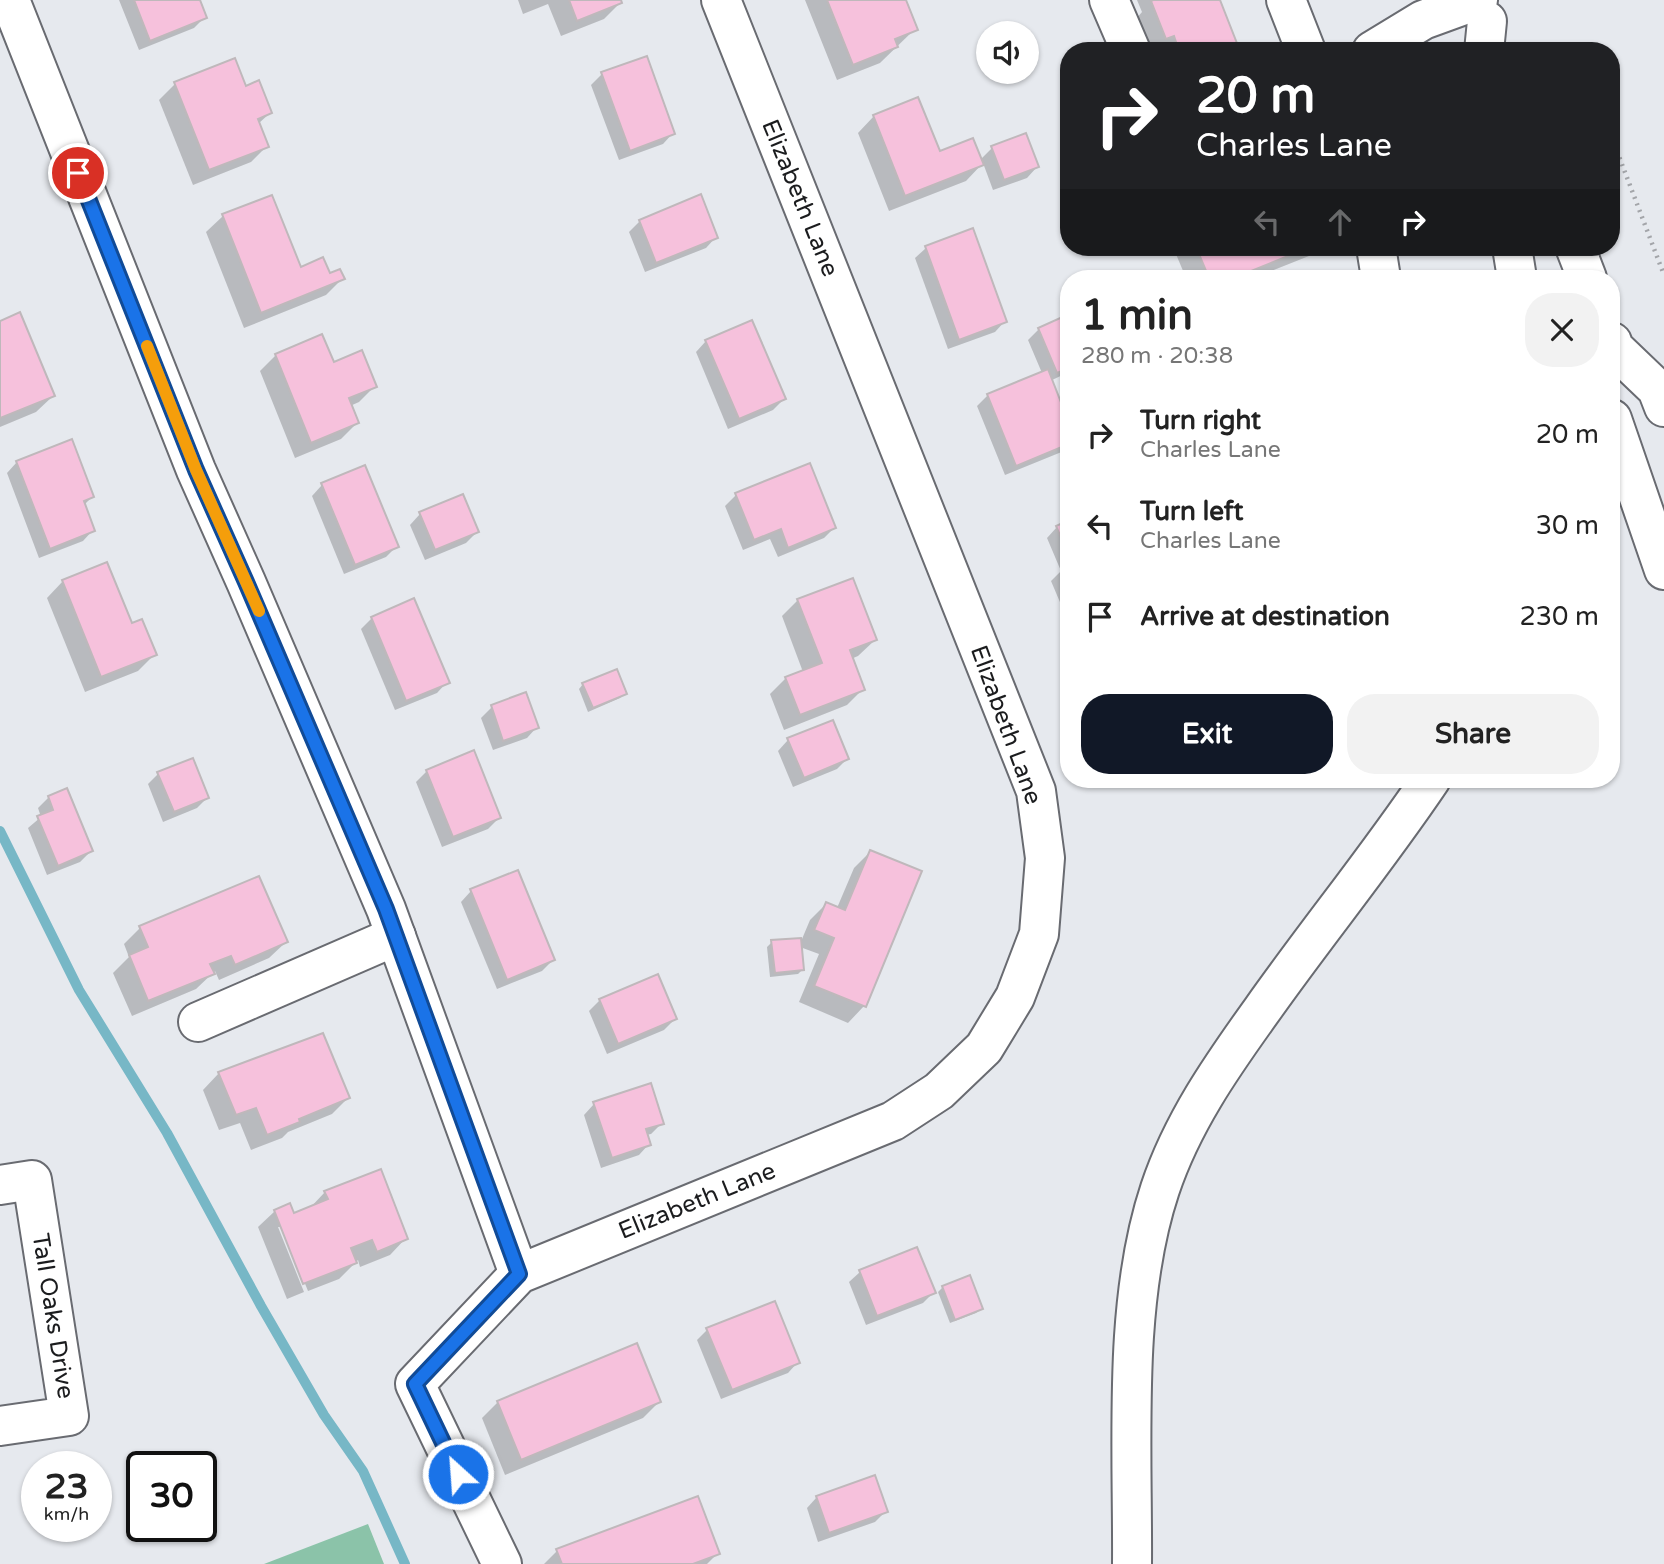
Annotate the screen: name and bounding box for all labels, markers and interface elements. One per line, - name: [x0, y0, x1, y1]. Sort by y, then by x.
- map controls: [976, 21, 1039, 84]
- button: sound: [976, 21, 1039, 84]
- text: 20 m: [1196, 67, 1315, 126]
- icon: right: [1081, 70, 1172, 161]
- street label: Elizabeth Lane: [755, 115, 845, 281]
- text: Charles Lane: [1196, 127, 1392, 165]
- pin: [48, 143, 108, 203]
- icon: arrive: [59, 154, 97, 192]
- icon: left: [1248, 203, 1286, 241]
- icon: ahead: [1321, 203, 1359, 241]
- icon: right: [1394, 203, 1432, 241]
- text: 1 min: [1081, 290, 1193, 341]
- button: close: [1525, 293, 1599, 367]
- text: 280 m · 20:38: [1081, 342, 1233, 370]
- text: Turn right: [1140, 405, 1261, 436]
- icon: right: [1081, 416, 1119, 454]
- text: 20 m: [1536, 419, 1599, 450]
- text: Charles Lane: [1140, 436, 1281, 464]
- text: Turn left: [1140, 496, 1243, 527]
- icon: left: [1081, 507, 1119, 545]
- text: 30 m: [1536, 510, 1599, 541]
- text: Charles Lane: [1140, 527, 1281, 555]
- icon: arrive: [1081, 598, 1119, 636]
- text: Arrive at destination: [1140, 601, 1390, 632]
- text: 230 m: [1519, 601, 1599, 632]
- street label: Elizabeth Lane: [964, 642, 1048, 808]
- button: Exit: [1081, 694, 1333, 774]
- button: Share: [1347, 694, 1599, 774]
- street label: Elizabeth Lane: [614, 1156, 780, 1246]
- street label: Tall Oaks Drive: [26, 1231, 80, 1401]
- position arrow: [421, 1437, 495, 1511]
- speed limit sign: 30: [126, 1451, 217, 1542]
- text: 23: [45, 1466, 88, 1508]
- text: km/h: [44, 1503, 89, 1525]

